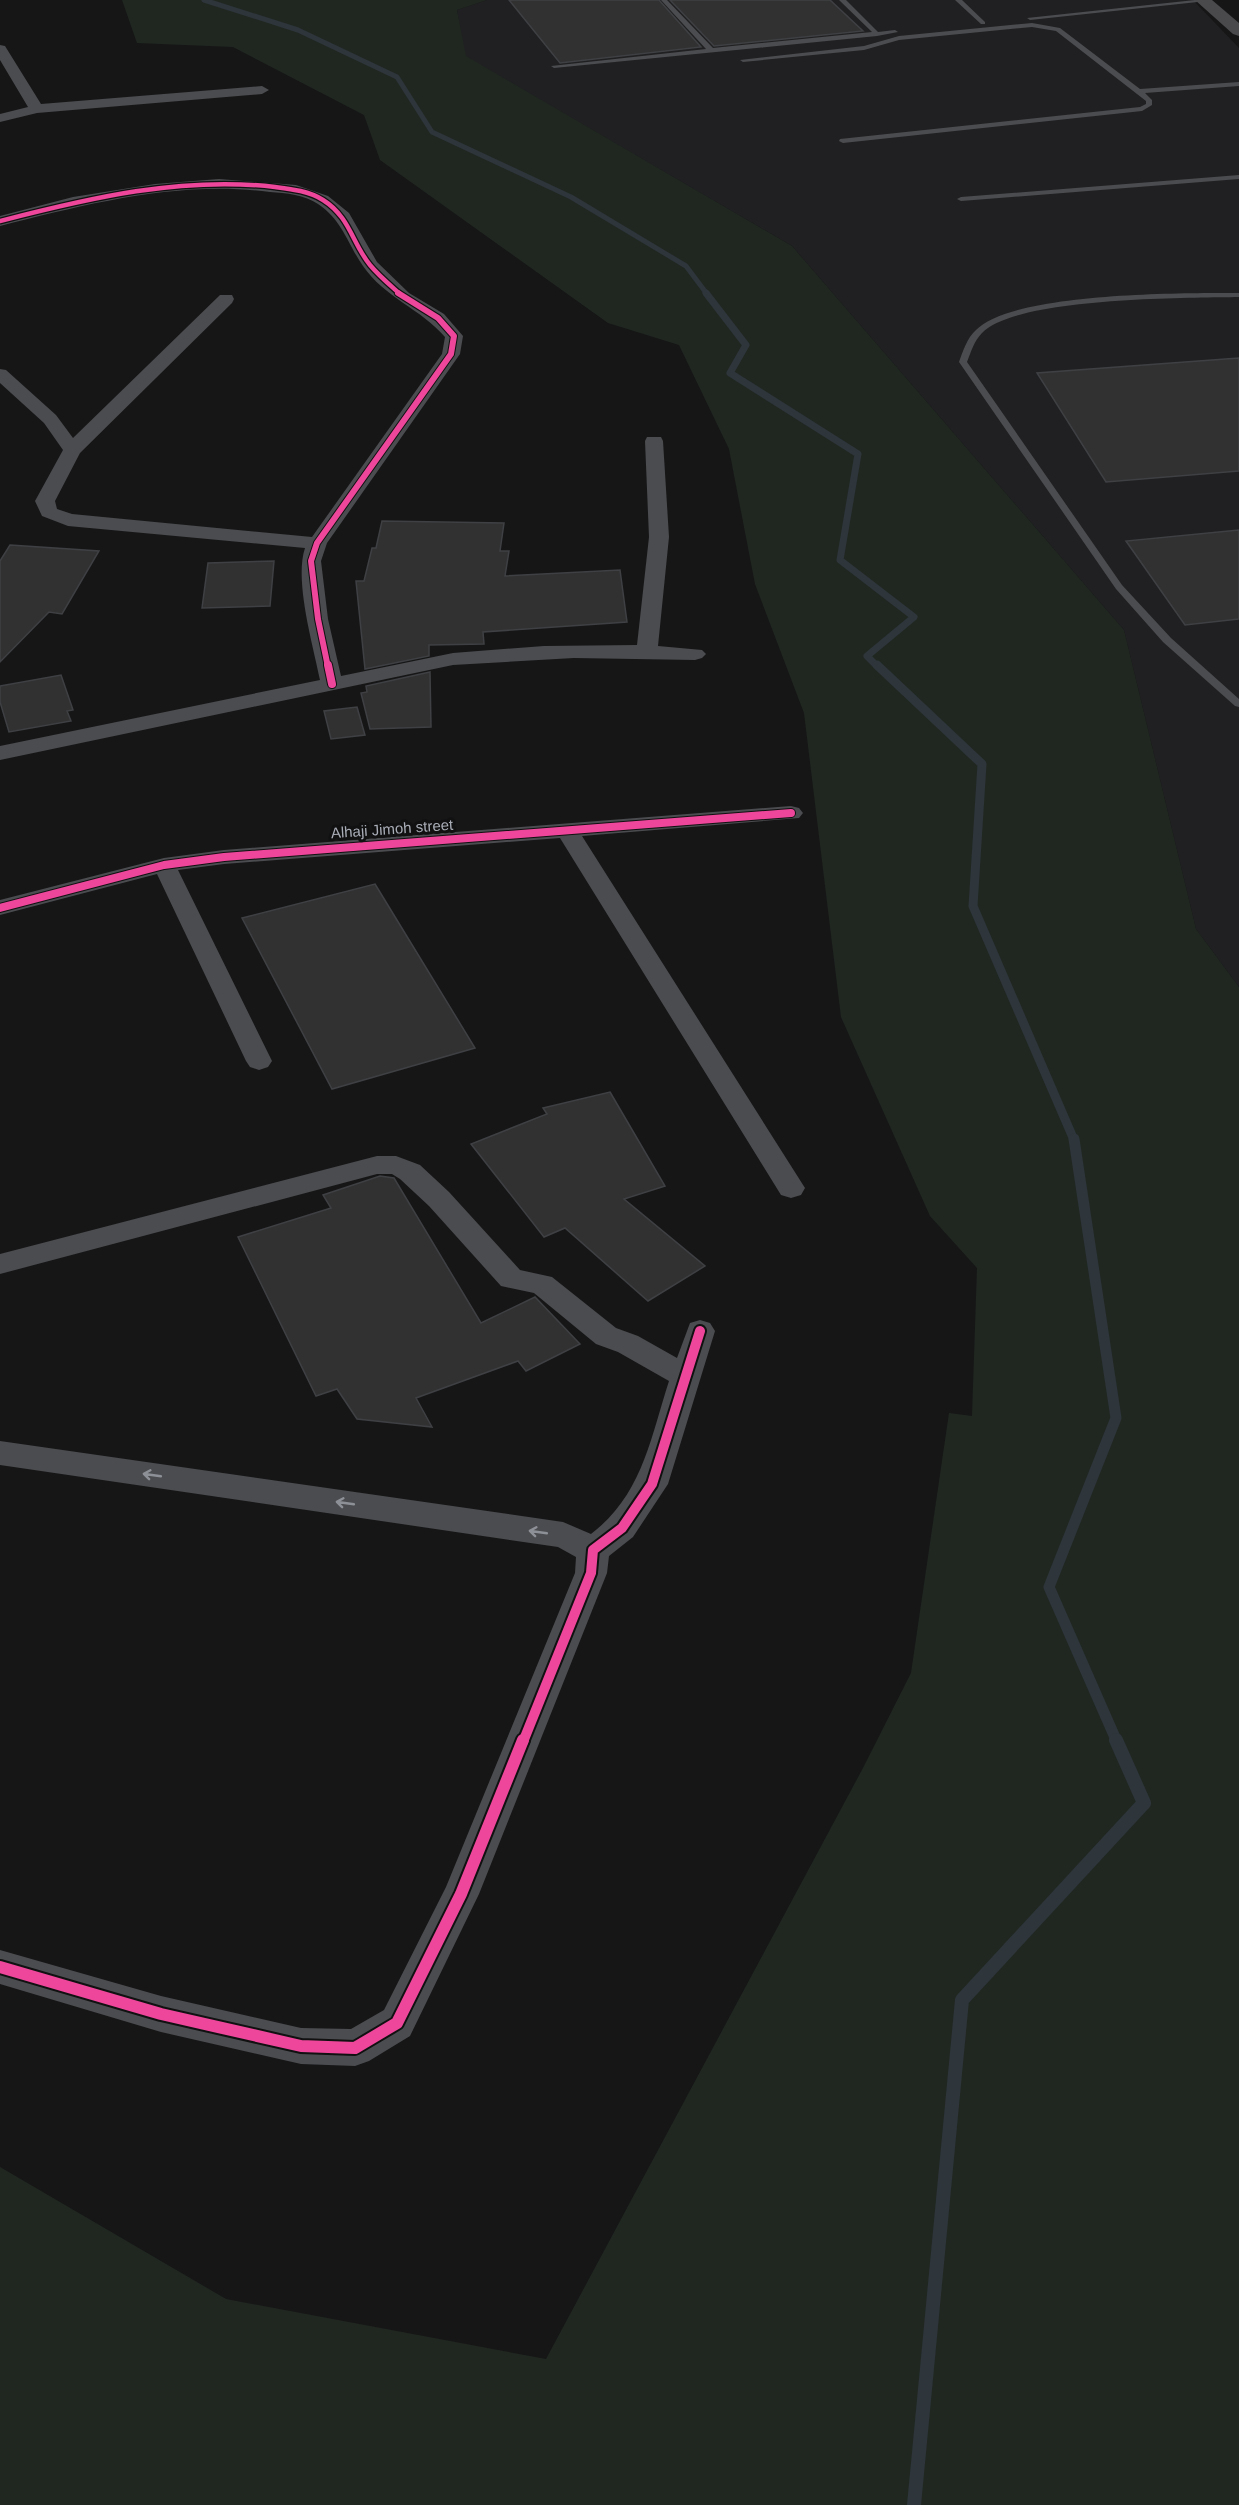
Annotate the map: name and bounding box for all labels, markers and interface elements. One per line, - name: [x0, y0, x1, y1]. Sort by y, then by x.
- street label: Alhaji Jimoh street: [330, 816, 455, 841]
- one-way arrow: [143, 1470, 162, 1481]
- one-way arrow: [335, 1498, 355, 1509]
- one-way arrow: [528, 1526, 548, 1537]

